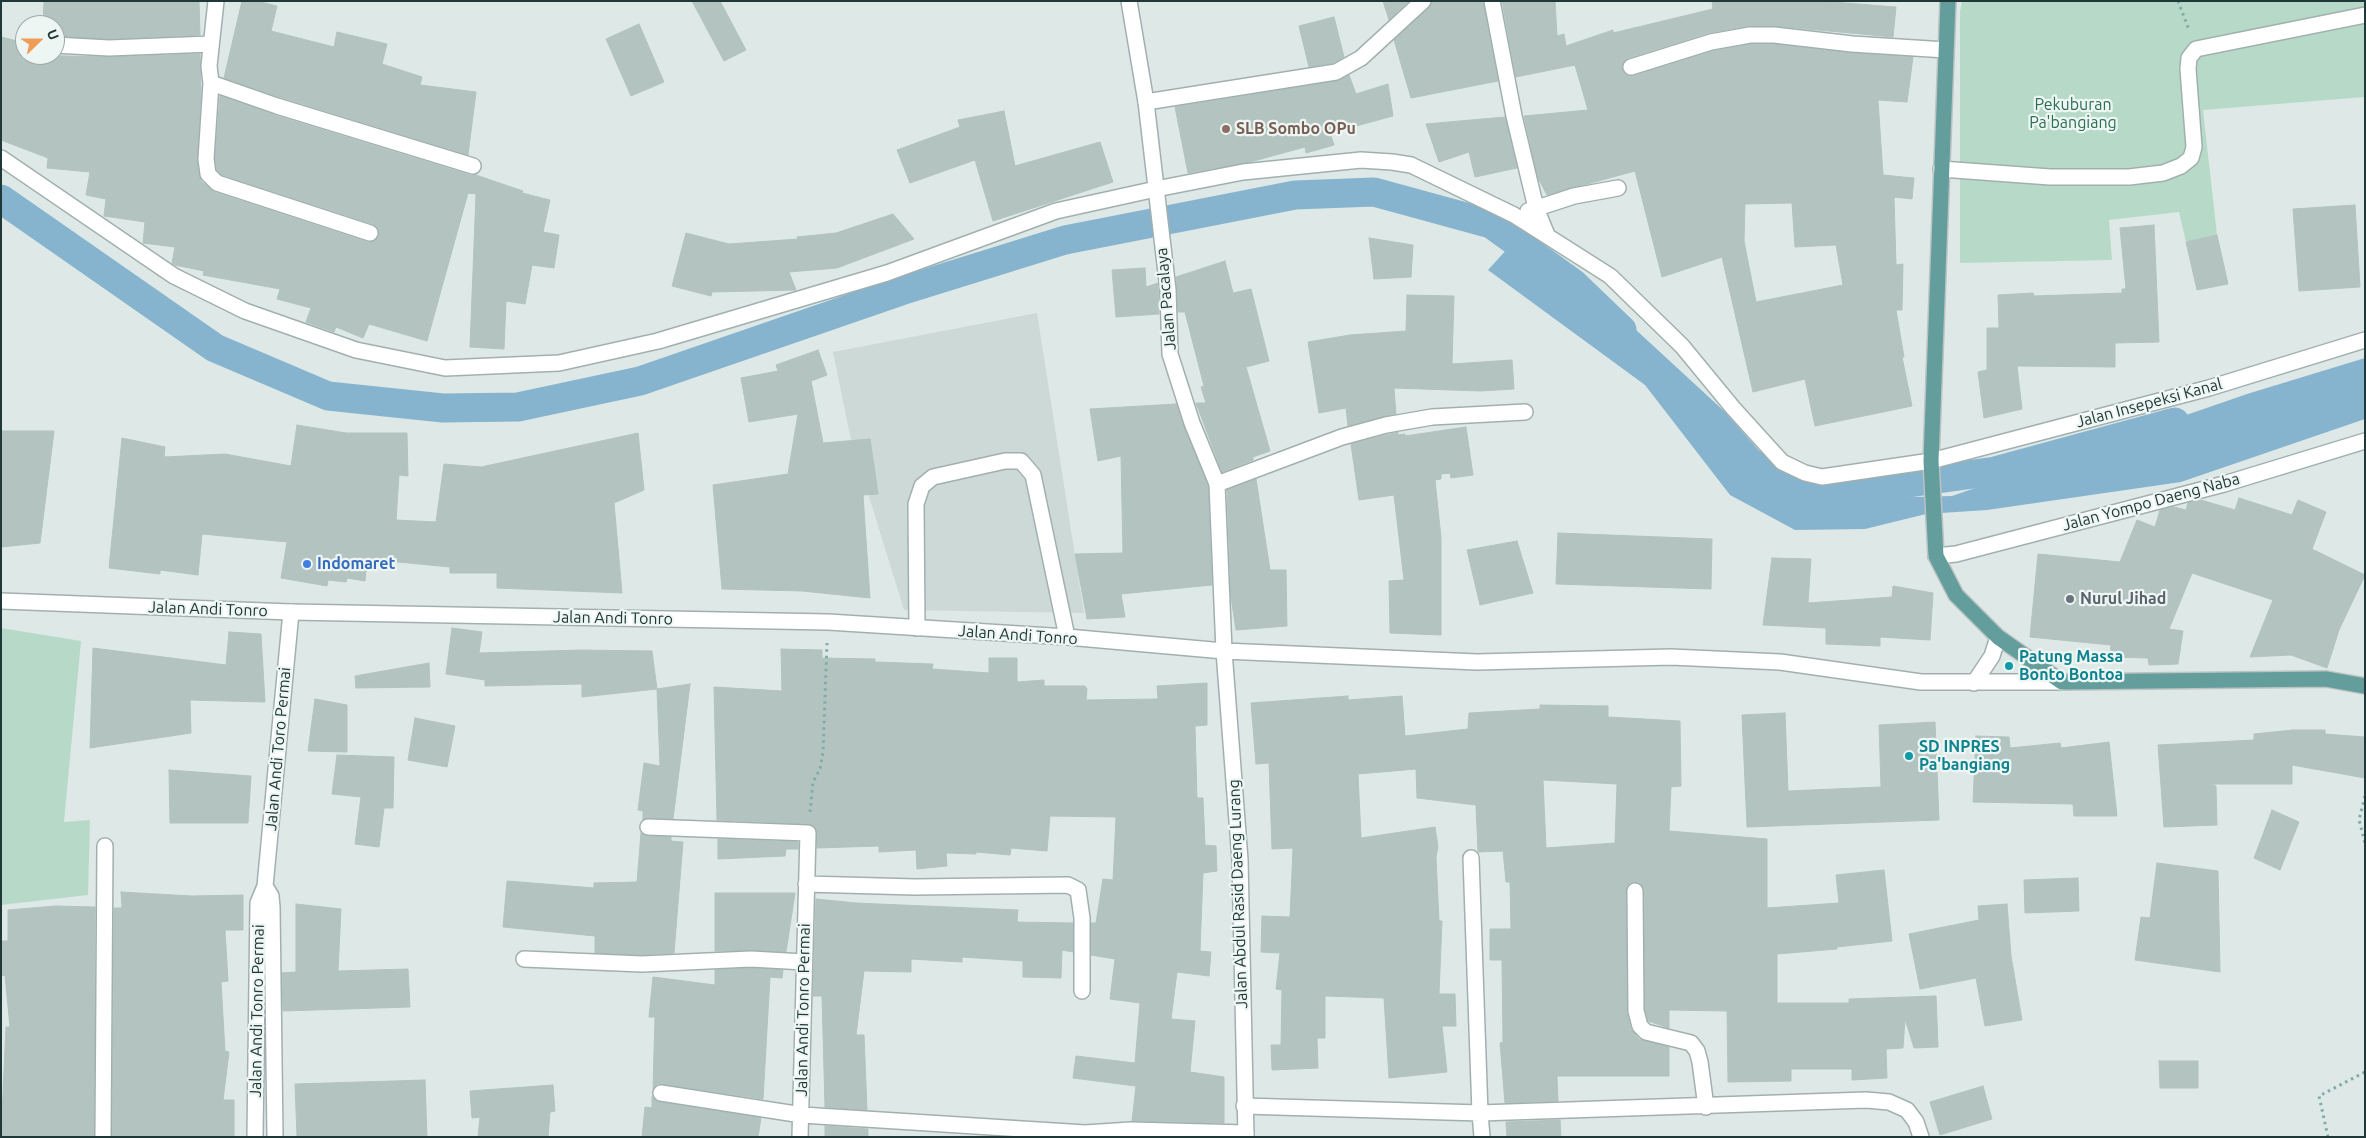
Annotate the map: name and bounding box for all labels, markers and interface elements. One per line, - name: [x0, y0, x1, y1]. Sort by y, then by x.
- north arrow: [15, 15, 65, 65]
- text: U: [44, 27, 62, 42]
- park label: Pekuburan Pa'bangiang: [2029, 95, 2117, 133]
- place label: SLB Sombo OPu: [1236, 119, 1356, 139]
- marker: SLB Sombo OPu: [1220, 123, 1232, 135]
- street label: Jalan Pacalaya: [1152, 247, 1180, 351]
- street label: Jalan Insepeksi Kanal: [2074, 374, 2224, 432]
- street label: Jalan Yompo Daeng Naba: [2060, 469, 2242, 535]
- place label: Indomaret: [317, 554, 395, 574]
- marker: Indomaret: [301, 558, 313, 570]
- place label: Nurul Jihad: [2080, 589, 2166, 609]
- marker: Nurul Jihad: [2064, 593, 2076, 605]
- street label: Jalan Andi Tonro: [148, 597, 268, 621]
- street label: Jalan Andi Tonro: [553, 607, 673, 629]
- street label: Jalan Andi Tonro: [958, 621, 1078, 649]
- place label: Patung Massa Bonto Bontoa: [2019, 647, 2123, 685]
- marker: Patung Massa Bonto Bontoa: [2003, 660, 2015, 672]
- street label: Jalan Andi Toro Permai: [261, 666, 295, 832]
- place label: SD INPRES Pa'bangiang: [1919, 737, 2010, 775]
- marker: SD INPRES Pa'bangiang: [1903, 750, 1915, 762]
- street label: Jalan Abdul Rasid Daeng Lurang: [1224, 779, 1252, 1009]
- street label: Jalan Andi Tonro Permai: [792, 923, 814, 1097]
- street label: Jalan Andi Tonro Permai: [246, 924, 268, 1098]

